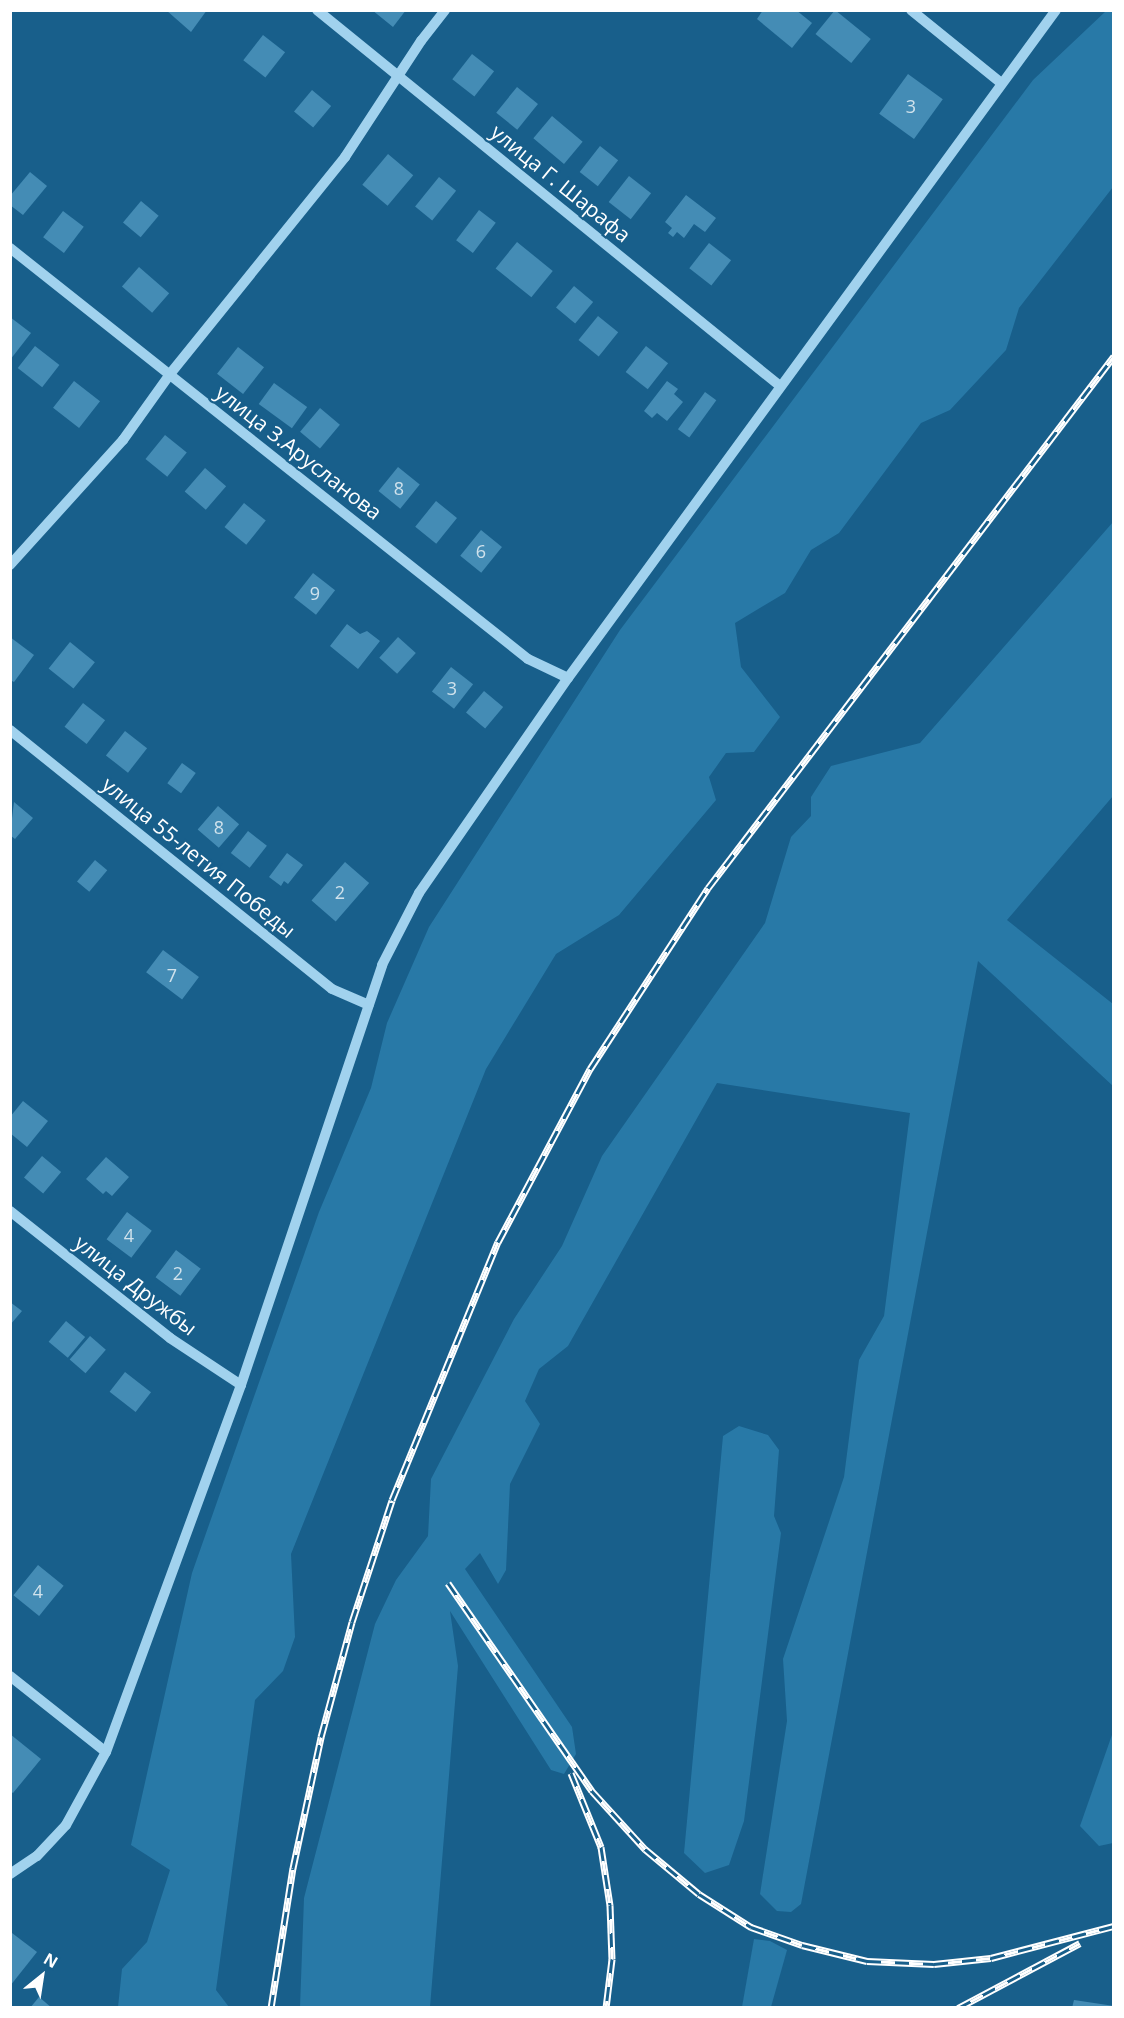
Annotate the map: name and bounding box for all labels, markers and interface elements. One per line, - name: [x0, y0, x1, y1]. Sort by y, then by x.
- house number: 3: [906, 95, 916, 117]
- street label: улица Г. Шарафа: [486, 119, 636, 247]
- street label: улица З.Арусланова: [211, 379, 387, 525]
- house number: 8: [394, 477, 404, 499]
- house number: 6: [476, 540, 486, 562]
- house number: 9: [310, 582, 320, 604]
- house number: 3: [447, 677, 457, 699]
- street label: улица 55-летия Победы: [97, 771, 301, 943]
- house number: 8: [214, 816, 224, 838]
- house number: 2: [335, 881, 345, 903]
- house number: 7: [167, 964, 177, 986]
- house number: 4: [124, 1224, 134, 1246]
- street label: улица Дружбы: [70, 1230, 202, 1340]
- house number: 2: [173, 1262, 183, 1284]
- house number: 4: [33, 1580, 43, 1602]
- north arrow: [12, 1946, 72, 2006]
- text: N: [40, 1948, 62, 1973]

